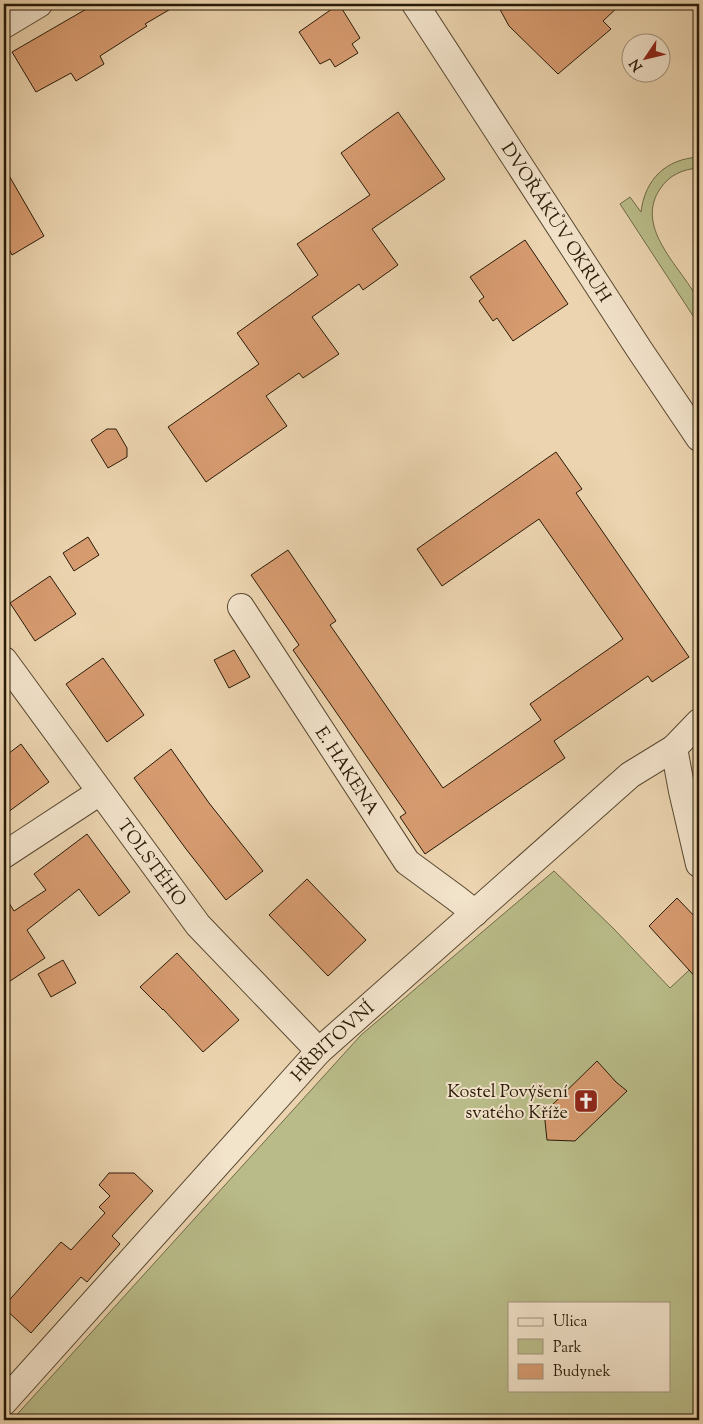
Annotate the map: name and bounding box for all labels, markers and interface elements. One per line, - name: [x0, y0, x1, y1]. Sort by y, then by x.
- north arrow: [620, 32, 670, 82]
- text: N: [626, 54, 648, 75]
- street label: DVOŘÁKŮV OKRUH: [493, 138, 616, 308]
- street label: E. HAKENA: [307, 722, 384, 821]
- street label: TOLSTÉHO: [110, 815, 191, 913]
- street label: HŘBITOVNÍ: [286, 996, 381, 1089]
- place label: Kostel Povýšení svatého Kříže: [447, 1080, 568, 1127]
- church icon: Kostel Povýšení svatého Kříže: [573, 1088, 599, 1114]
- legend: [508, 1302, 670, 1392]
- text: Ulica: [553, 1312, 587, 1333]
- text: Park: [553, 1338, 582, 1359]
- text: Budynek: [553, 1362, 611, 1383]

